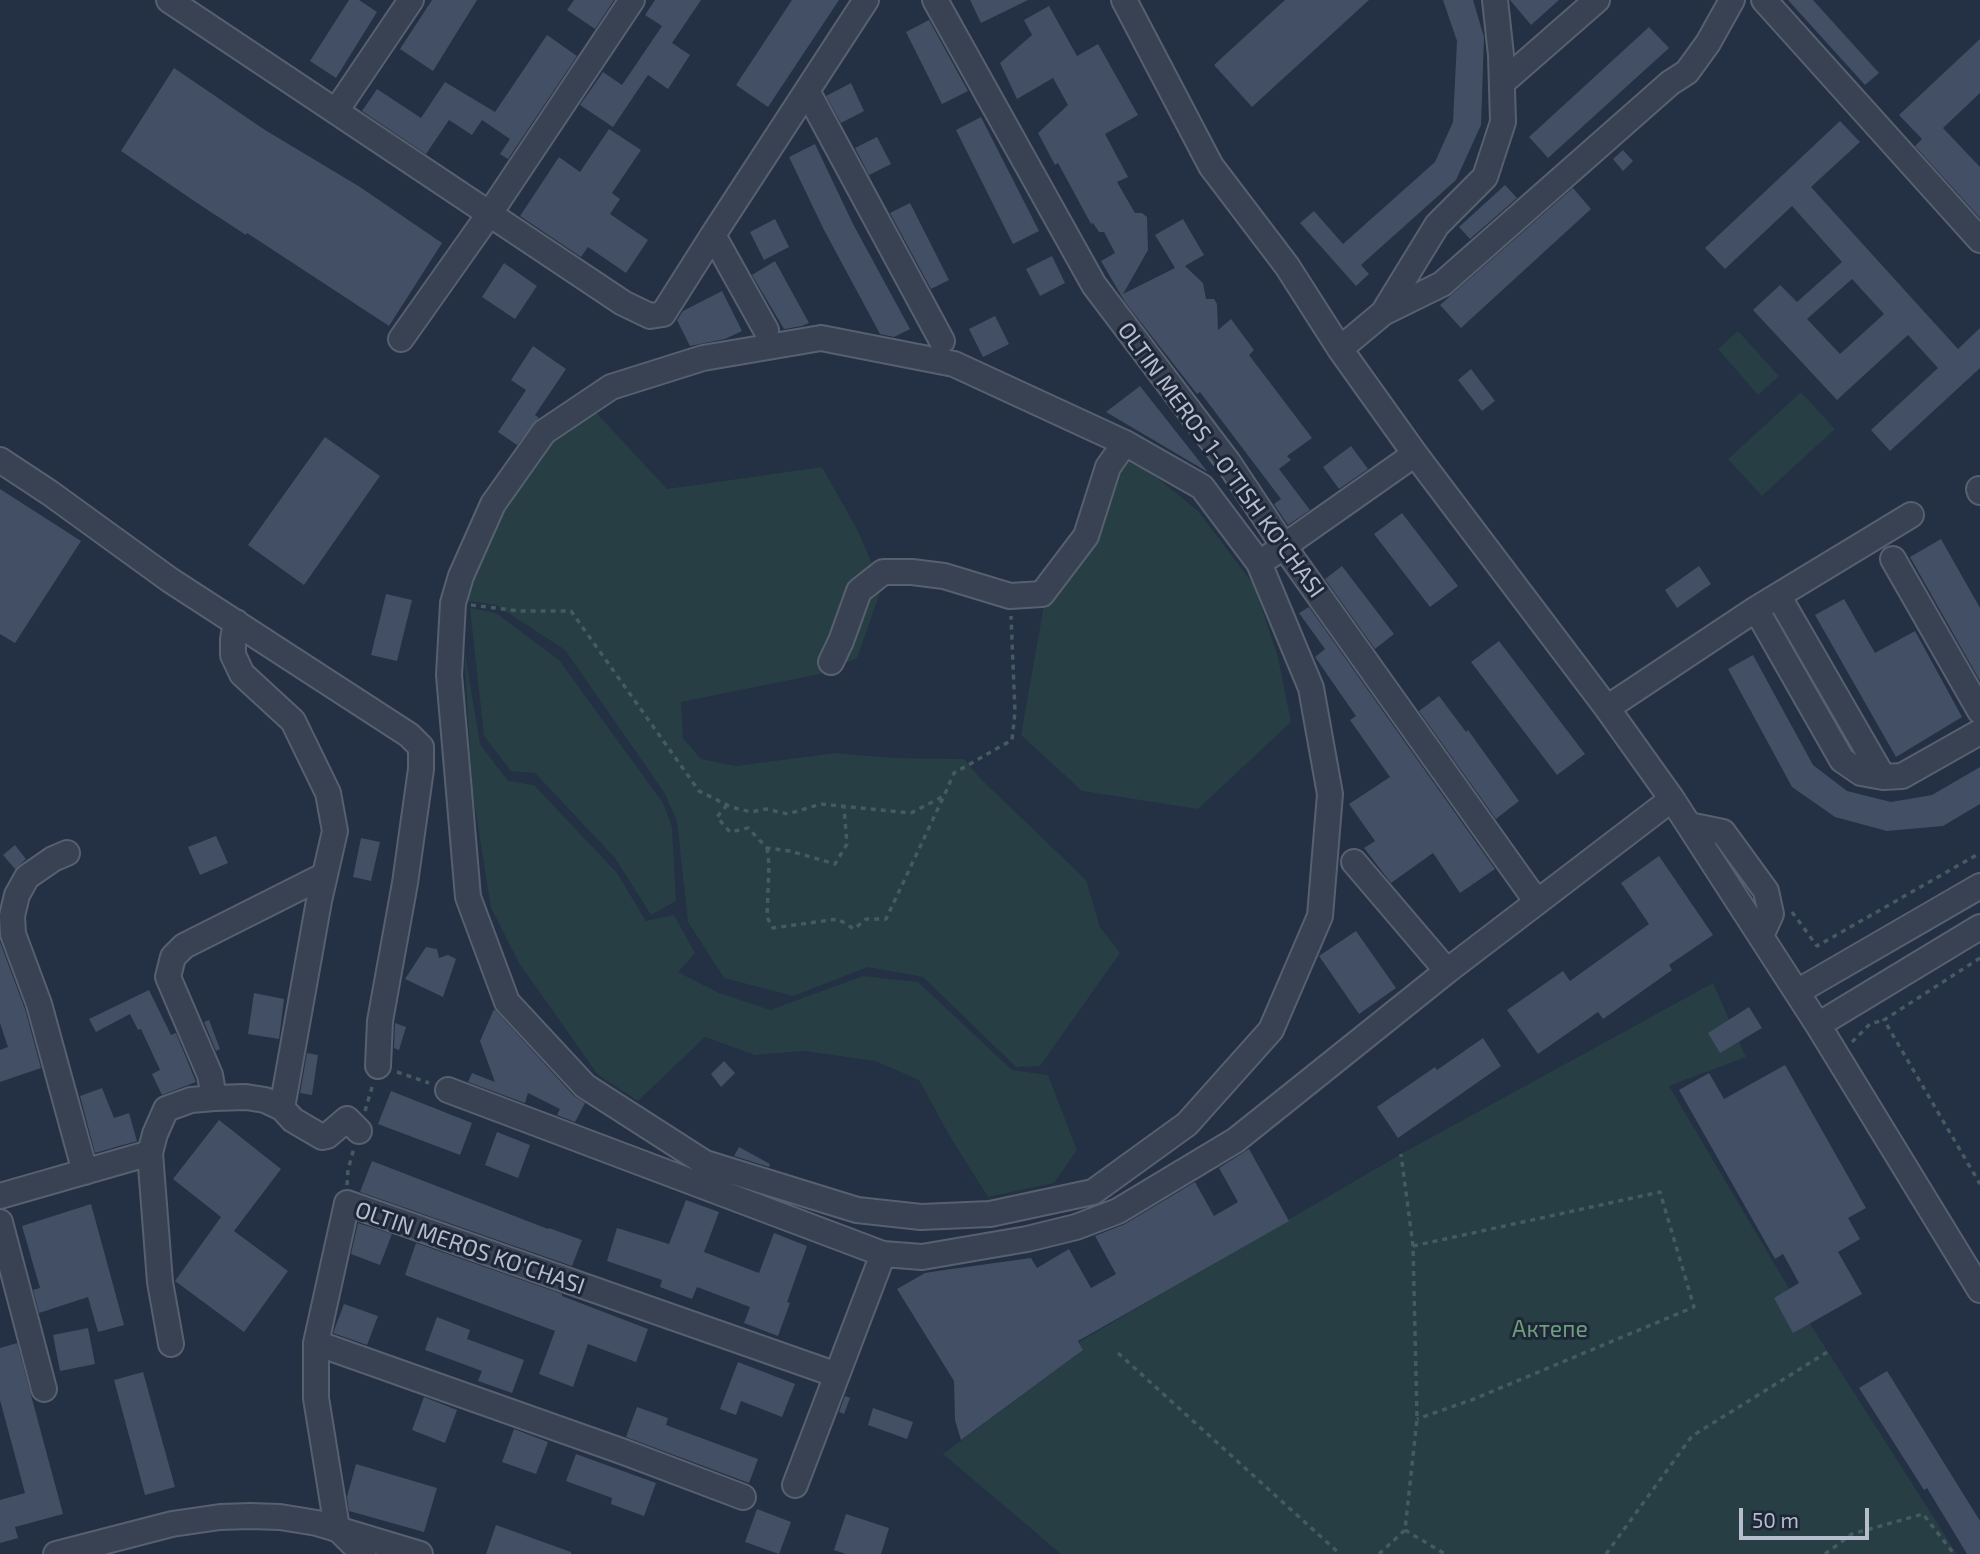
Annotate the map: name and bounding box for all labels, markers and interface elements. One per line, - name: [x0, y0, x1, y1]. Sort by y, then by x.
- street label: OLTIN MEROS 1-O'TISH KO'CHASI: [1112, 317, 1330, 603]
- street label: OLTIN MEROS KO'CHASI: [351, 1196, 589, 1300]
- park label: Актепе: [1512, 1315, 1588, 1343]
- scale bar: [1742, 1494, 1871, 1538]
- text: 50 m: [1752, 1507, 1799, 1532]

